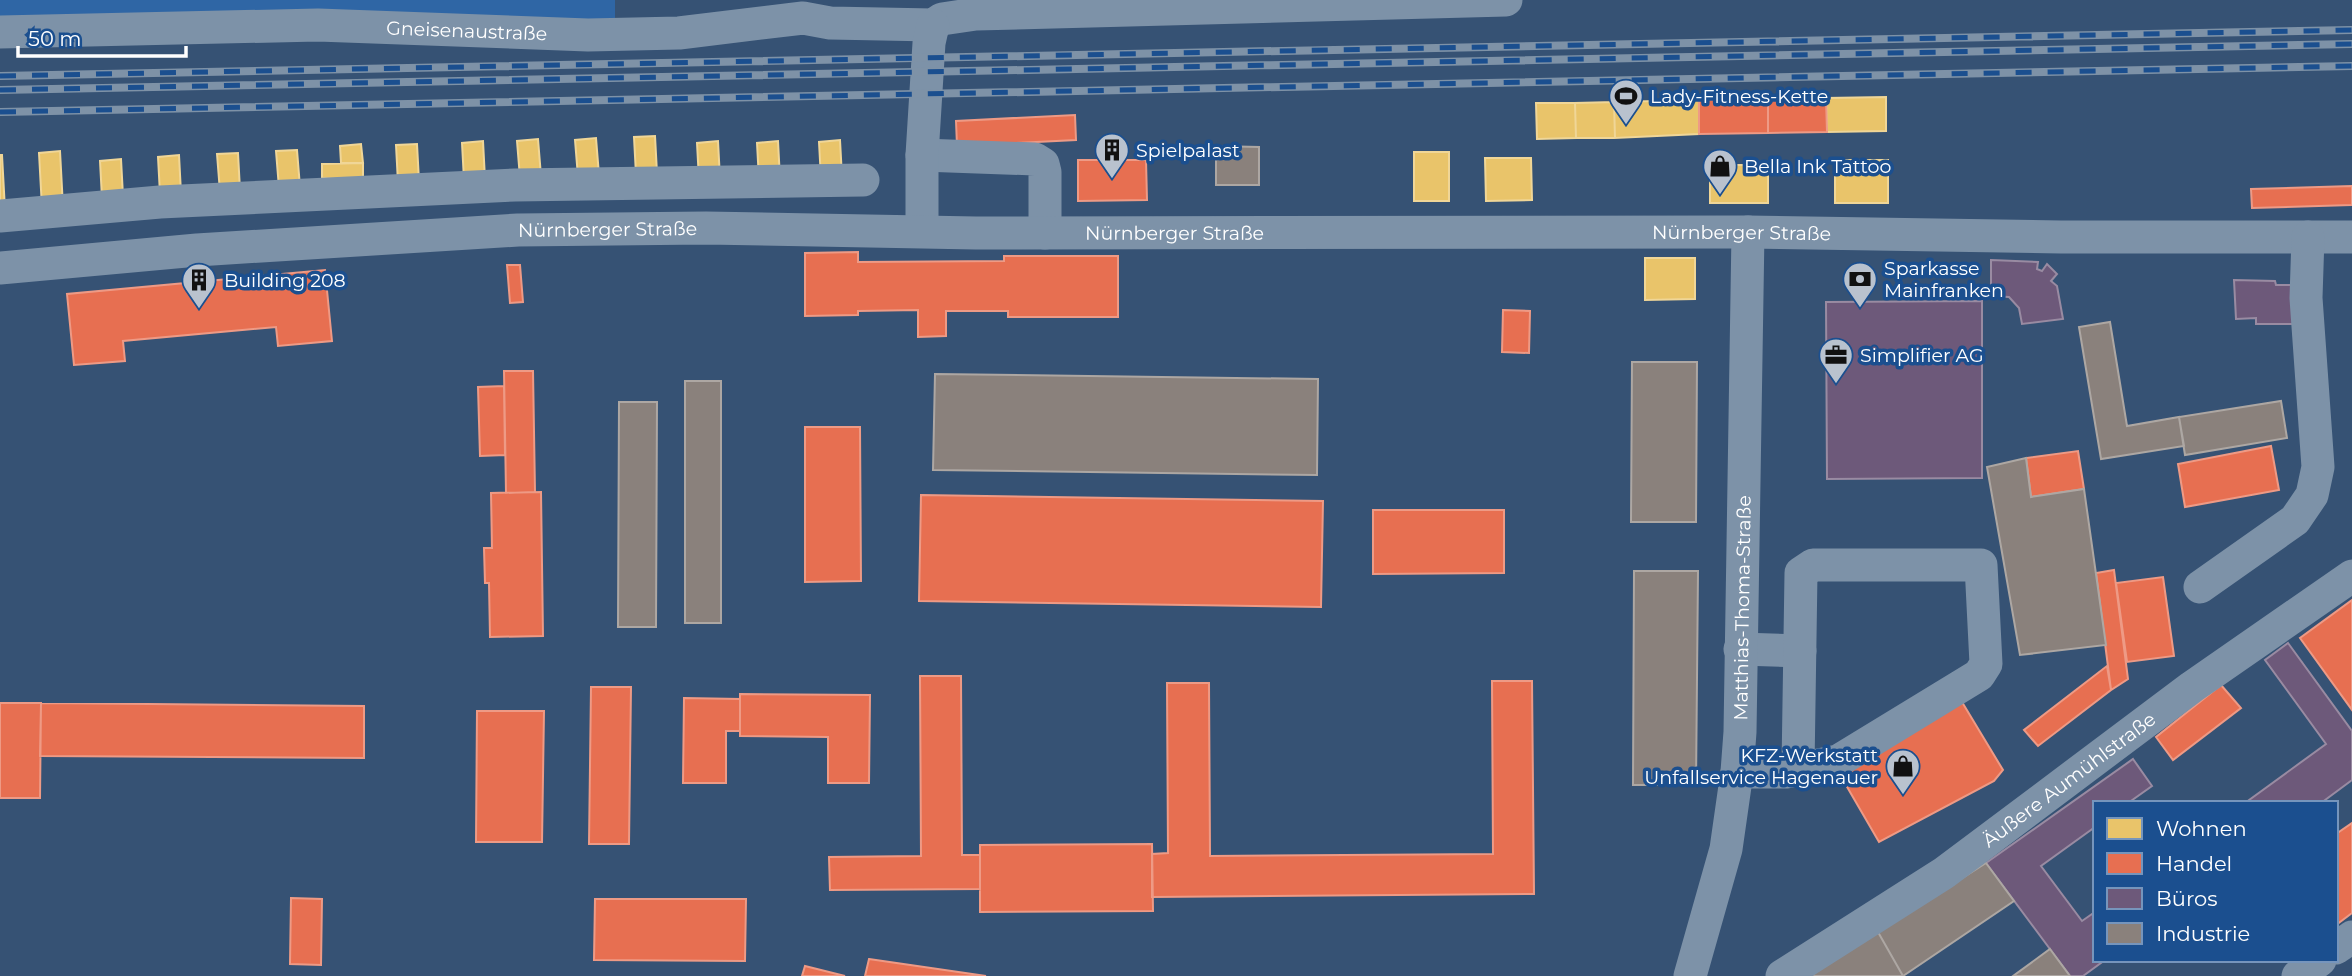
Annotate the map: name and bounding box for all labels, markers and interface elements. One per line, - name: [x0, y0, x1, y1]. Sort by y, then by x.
- scale bar: [18, 14, 186, 58]
- street label: Gneisenaustraße: [386, 16, 548, 45]
- text: 50 m: [28, 26, 82, 51]
- sports icon: Lady-Fitness-Kette: [1607, 77, 1645, 126]
- place label: Lady-Fitness-Kette: [1650, 85, 1828, 108]
- building icon: Spielpalast: [1093, 131, 1131, 180]
- place label: Spielpalast: [1136, 139, 1240, 162]
- shop icon: Bella Ink Tattoo: [1701, 147, 1739, 196]
- place label: Bella Ink Tattoo: [1744, 155, 1891, 178]
- street label: Nürnberger Straße: [518, 217, 697, 241]
- street label: Nürnberger Straße: [1652, 220, 1831, 245]
- street label: Nürnberger Straße: [1085, 221, 1264, 244]
- place label: Sparkasse Mainfranken: [1884, 257, 2004, 302]
- bank icon: Sparkasse Mainfranken: [1841, 260, 1879, 309]
- building icon: Building 208: [180, 261, 218, 310]
- place label: Building 208: [224, 269, 346, 292]
- office icon: Simplifier AG: [1817, 336, 1855, 385]
- place label: Simplifier AG: [1860, 344, 1984, 367]
- street label: Matthias-Thoma-Straße: [1729, 495, 1755, 721]
- street label: Äußere Aumühlstraße: [1978, 707, 2160, 852]
- place label: KFZ-Werkstatt Unfallservice Hagenauer: [1644, 744, 1878, 789]
- shop icon: KFZ-Werkstatt Unfallservice Hagenauer: [1884, 747, 1922, 796]
- legend: [2093, 801, 2338, 962]
- text: Wohnen: [2156, 816, 2247, 841]
- text: Handel: [2156, 851, 2232, 876]
- text: Büros: [2156, 886, 2218, 911]
- text: Industrie: [2156, 921, 2250, 946]

